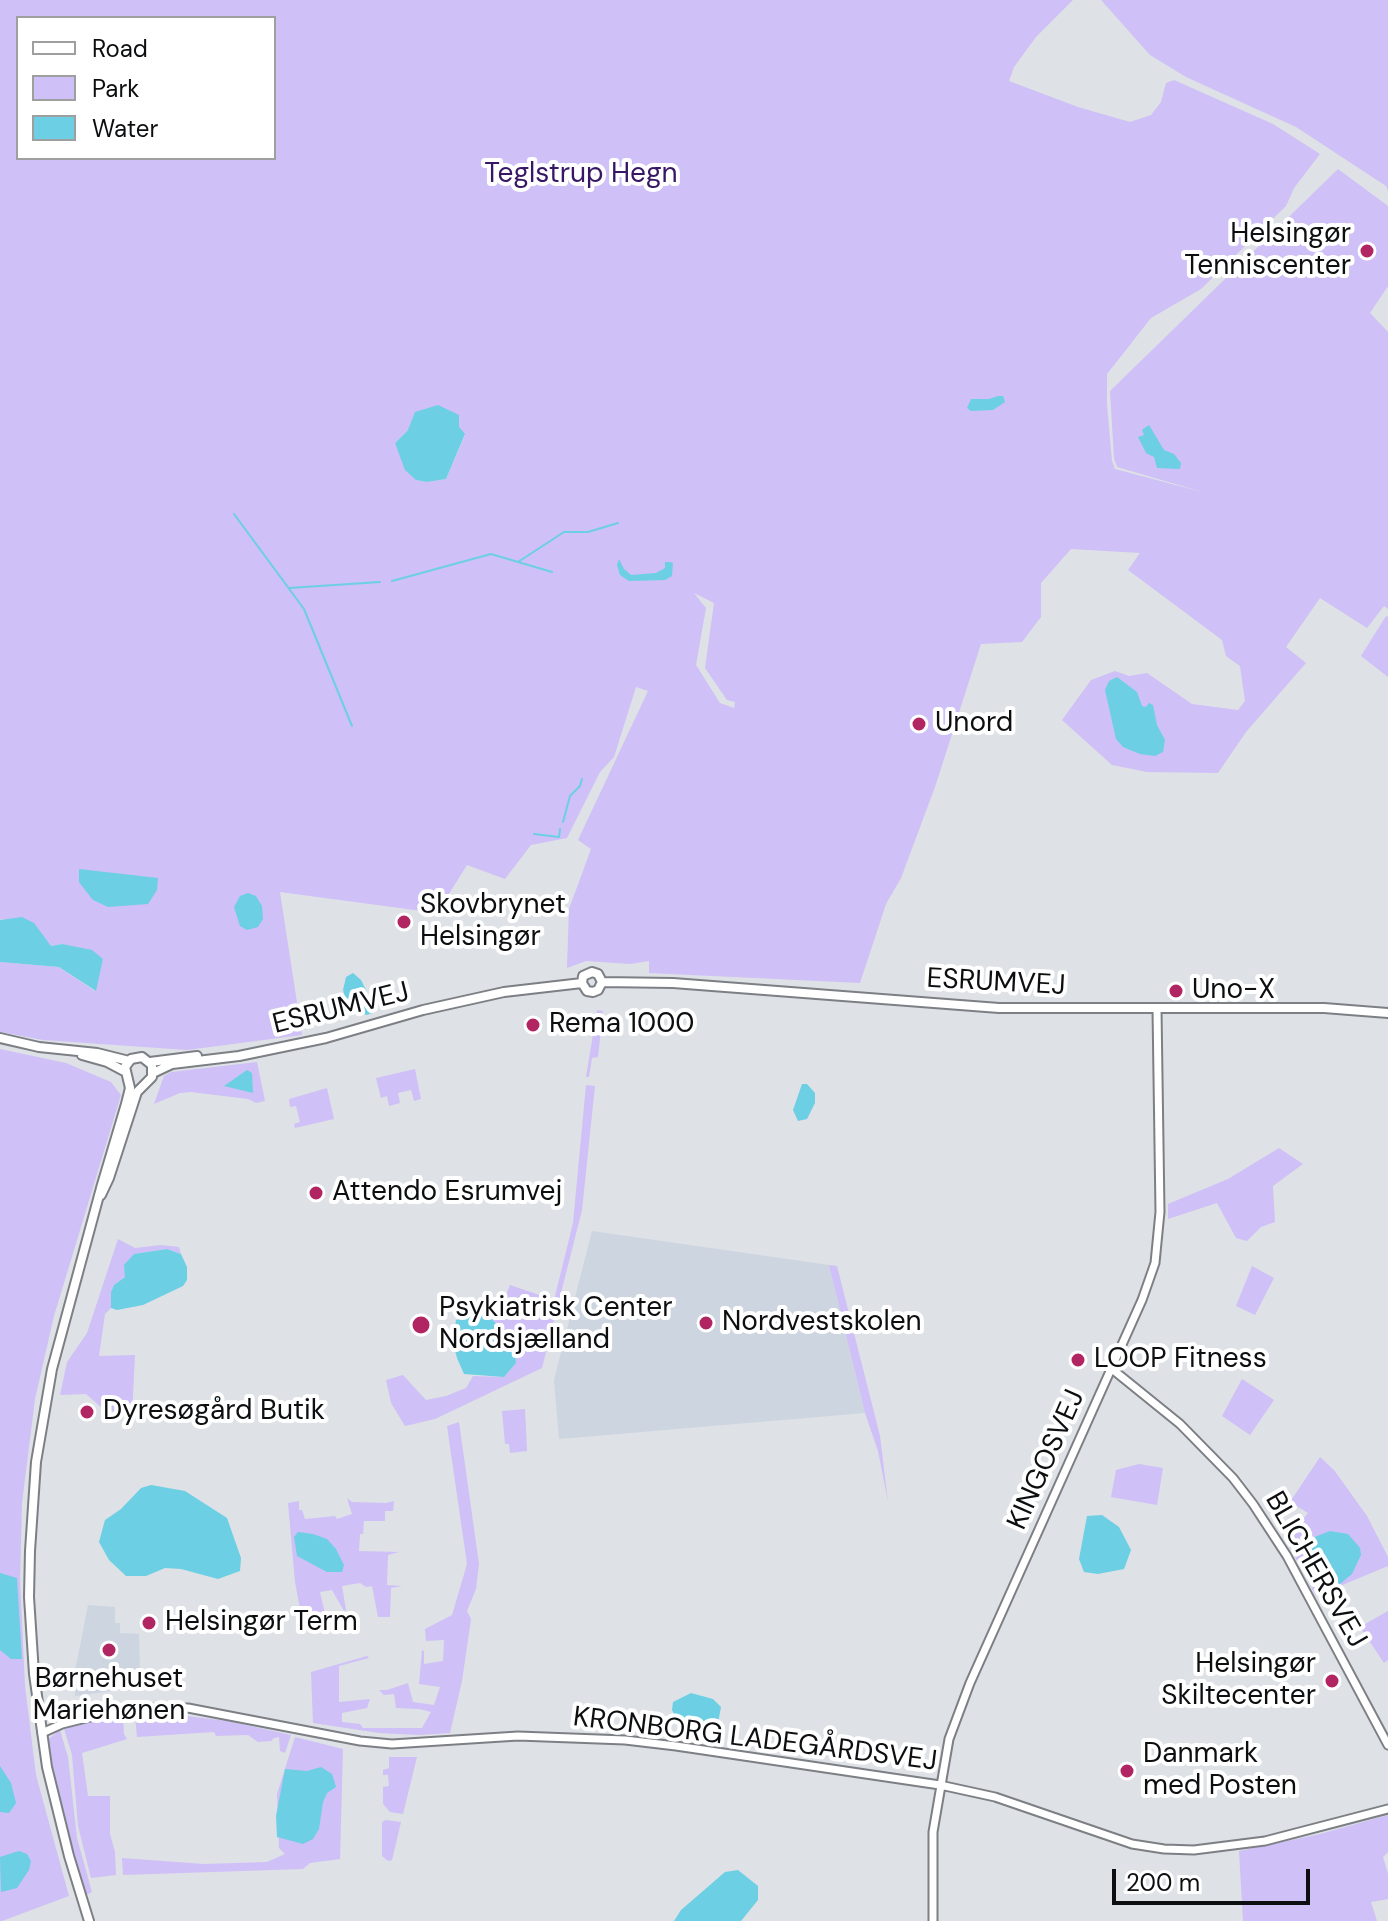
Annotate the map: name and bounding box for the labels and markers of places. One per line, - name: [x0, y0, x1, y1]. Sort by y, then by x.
- place label: Helsingør Tenniscenter: [1184, 218, 1351, 284]
- marker: Helsingør Tenniscenter: [1358, 242, 1376, 260]
- place label: Unord: [935, 707, 1013, 741]
- marker: Unord: [910, 715, 928, 733]
- place label: Skovbrynet Helsingør: [420, 889, 566, 955]
- marker: Skovbrynet Helsingør: [395, 913, 413, 931]
- place label: Uno-X: [1192, 974, 1275, 1008]
- marker: Uno-X: [1167, 982, 1185, 1000]
- place label: Rema 1000: [549, 1008, 695, 1042]
- marker: Rema 1000: [524, 1016, 542, 1034]
- place label: Attendo Esrumvej: [332, 1176, 562, 1210]
- marker: Attendo Esrumvej: [307, 1184, 325, 1202]
- place label: Psykiatrisk Center Nordsjælland: [439, 1292, 673, 1358]
- place label: Nordvestskolen: [722, 1306, 922, 1340]
- marker: Psykiatrisk Center Nordsjælland: [410, 1314, 432, 1336]
- marker: Nordvestskolen: [697, 1314, 715, 1332]
- place label: LOOP Fitness: [1094, 1343, 1267, 1377]
- marker: LOOP Fitness: [1069, 1351, 1087, 1369]
- place label: Dyresøgård Butik: [103, 1395, 325, 1429]
- marker: Dyresøgård Butik: [78, 1403, 96, 1421]
- place label: Helsingør Term: [165, 1606, 358, 1640]
- marker: Helsingør Term: [140, 1614, 158, 1632]
- marker: Børnehuset Mariehønen: [100, 1641, 118, 1659]
- place label: Helsingør Skiltecenter: [1161, 1648, 1316, 1714]
- place label: Børnehuset Mariehønen: [33, 1663, 185, 1729]
- marker: Helsingør Skiltecenter: [1323, 1672, 1341, 1690]
- place label: Danmark med Posten: [1143, 1738, 1297, 1804]
- marker: Danmark med Posten: [1118, 1762, 1136, 1780]

